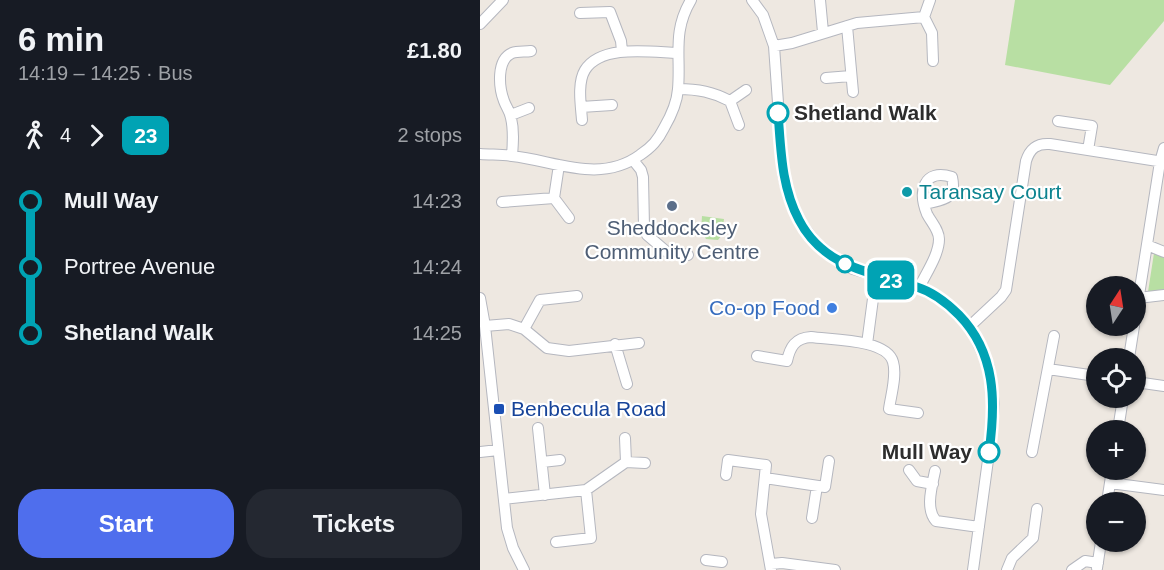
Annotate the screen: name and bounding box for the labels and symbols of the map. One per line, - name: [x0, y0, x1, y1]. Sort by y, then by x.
- place label: Shetland Walk: [794, 101, 937, 124]
- marker: Shetland Walk: [767, 102, 789, 124]
- place label: Taransay Court: [919, 180, 1062, 203]
- marker: Taransay Court: [900, 185, 914, 199]
- marker: Sheddocksley Community Centre: [665, 199, 679, 213]
- place label: Sheddocksley Community Centre: [584, 216, 760, 263]
- unlabelled marker: [836, 255, 854, 273]
- line badge: 23: [864, 260, 918, 300]
- north arrow: [1086, 276, 1146, 336]
- place label: Co-op Food: [709, 296, 820, 319]
- marker: Co-op Food: [825, 301, 839, 315]
- place label: Benbecula Road: [511, 397, 666, 420]
- marker: Benbecula Road: [492, 402, 506, 416]
- place label: Mull Way: [882, 440, 972, 463]
- marker: Mull Way: [978, 441, 1000, 463]

